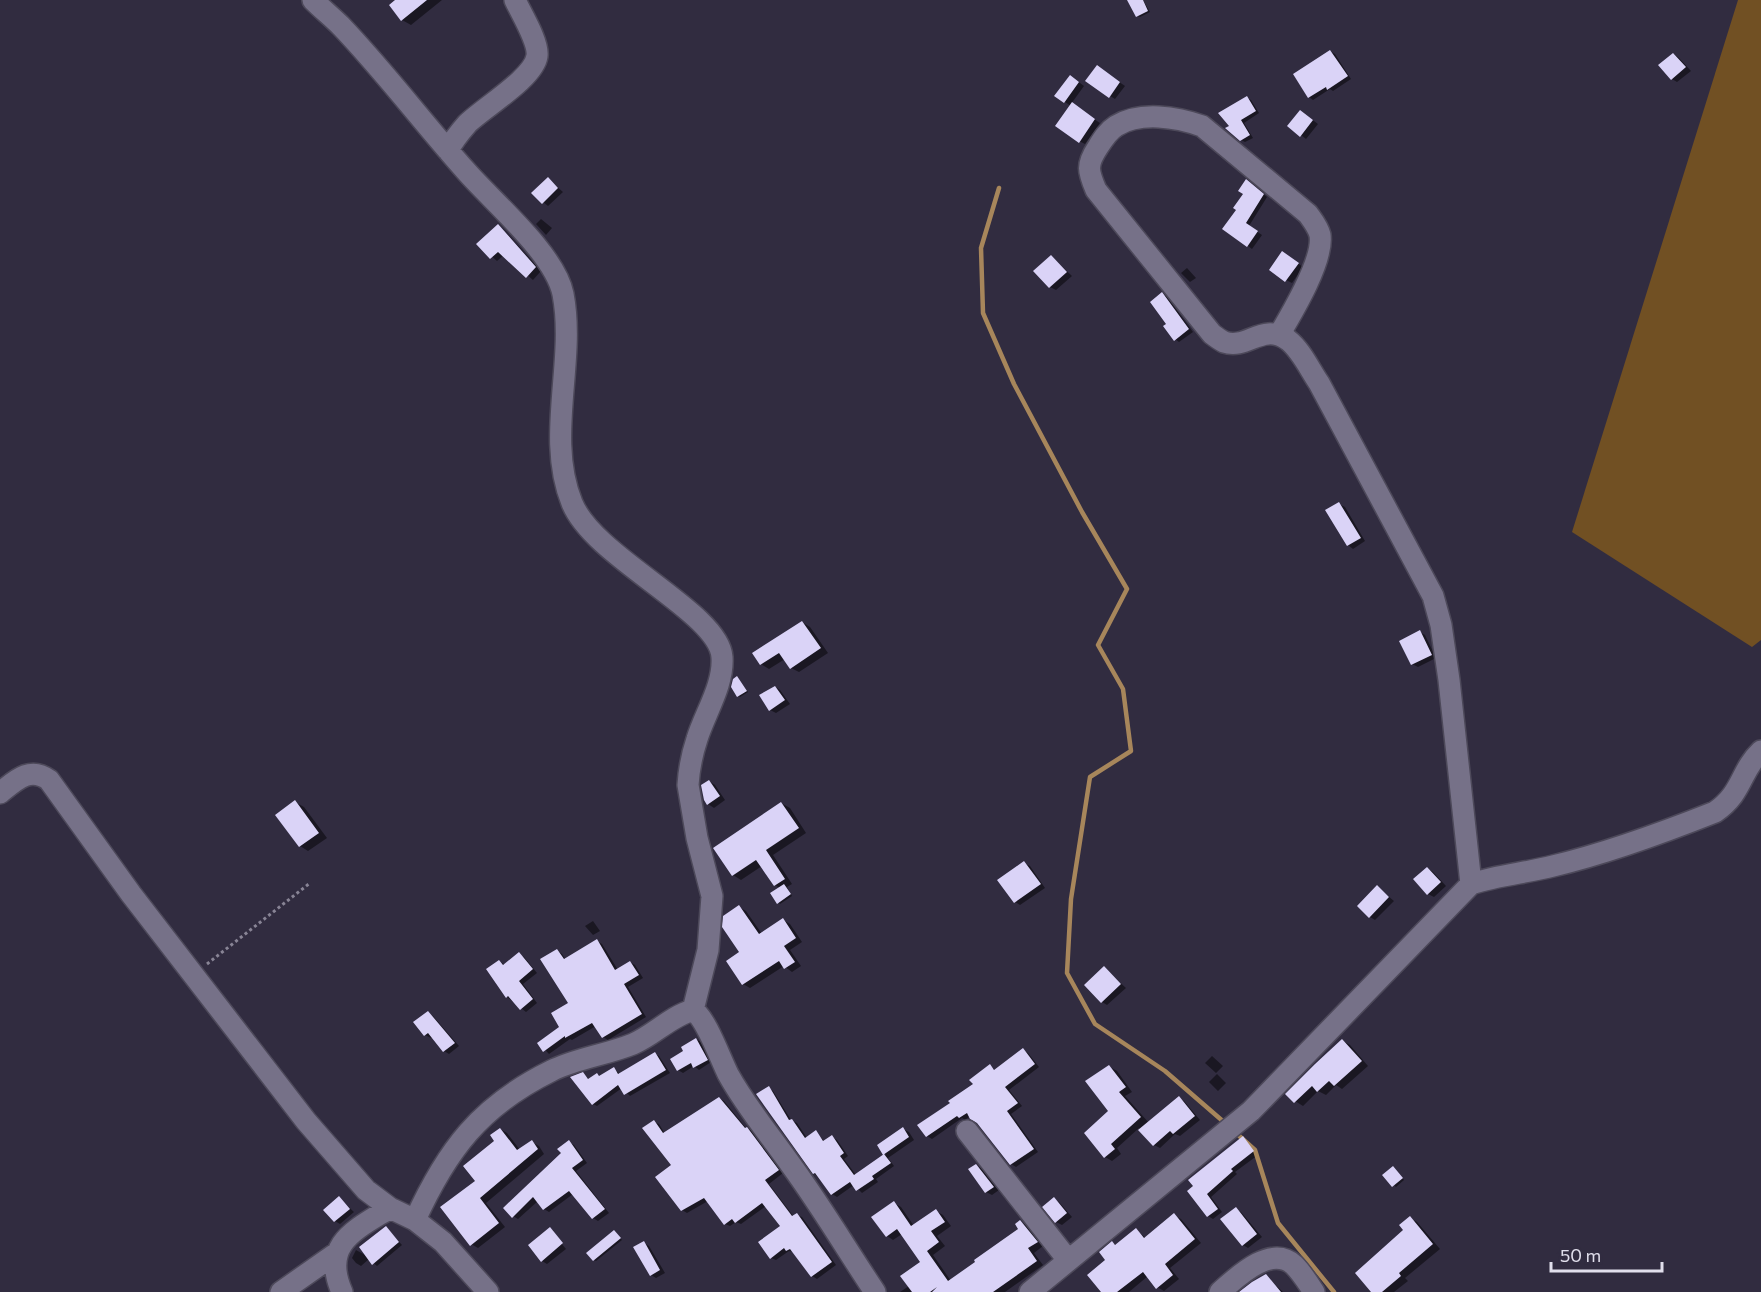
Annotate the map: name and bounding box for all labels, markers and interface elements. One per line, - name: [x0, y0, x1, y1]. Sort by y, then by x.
- scale bar: [1551, 1235, 1662, 1273]
- text: 50 m: [1560, 1244, 1601, 1266]

